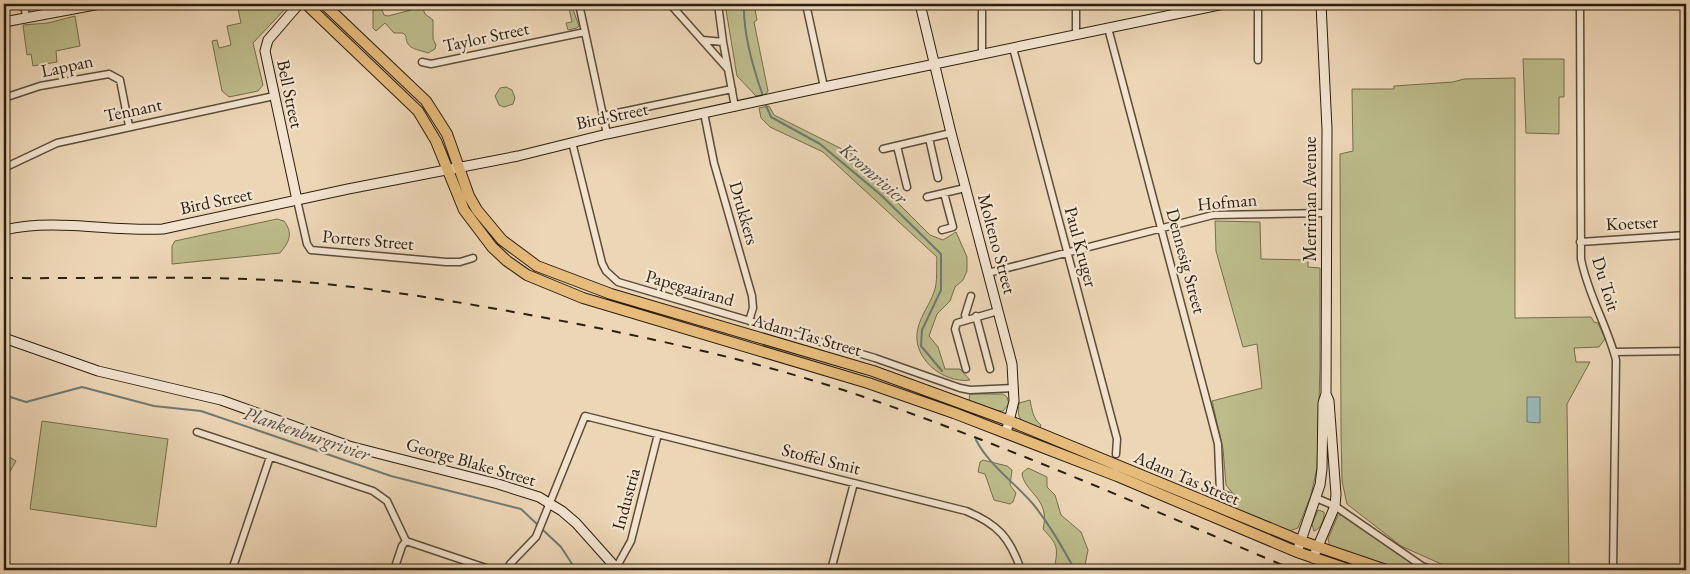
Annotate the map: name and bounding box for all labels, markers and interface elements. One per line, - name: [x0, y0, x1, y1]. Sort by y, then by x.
- street label: Taylor Street: [441, 16, 531, 57]
- street label: Lappan: [39, 49, 96, 82]
- street label: Bell Street: [272, 58, 309, 131]
- street label: Tennant: [102, 92, 164, 127]
- street label: Bird Street: [574, 97, 650, 134]
- water label: Kromrivier: [834, 136, 913, 210]
- street label: Merriman Avenue: [1298, 136, 1321, 262]
- street label: Drukkers: [724, 179, 765, 247]
- street label: Bird Street: [178, 182, 254, 219]
- street label: Hofman: [1196, 187, 1258, 216]
- street label: Molteno Street: [973, 191, 1022, 297]
- street label: Paul Kruger: [1060, 204, 1103, 290]
- street label: Dennesig Street: [1161, 206, 1212, 316]
- street label: Koetser: [1605, 210, 1659, 235]
- street label: Porters Street: [321, 224, 415, 255]
- street label: Du Toit: [1587, 254, 1626, 314]
- street label: Papegaairand: [643, 264, 738, 311]
- street label: Adam Tas Street: [749, 308, 865, 361]
- water label: Plankenburgrivier: [240, 400, 374, 467]
- street label: George Blake Street: [404, 432, 539, 491]
- street label: Stoffel Smit: [779, 438, 863, 479]
- street label: Adam Tas Street: [1130, 445, 1244, 510]
- street label: Industria: [606, 465, 645, 532]

